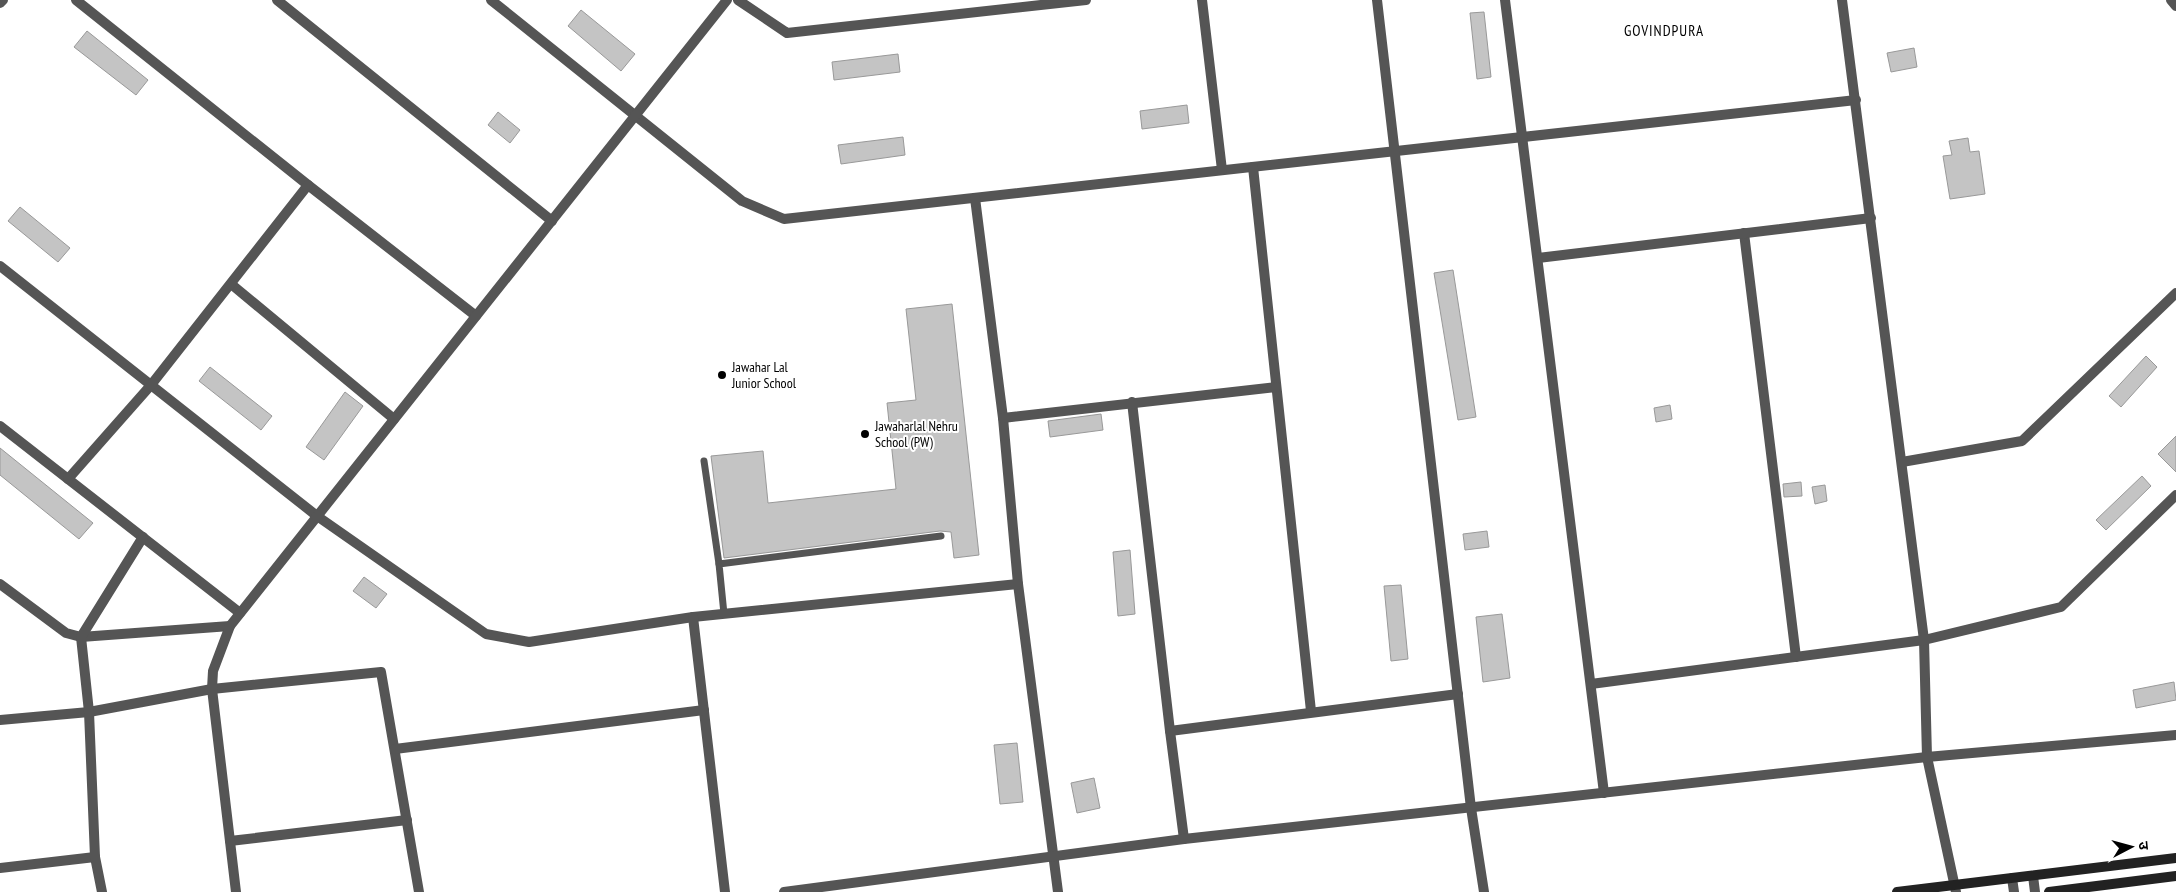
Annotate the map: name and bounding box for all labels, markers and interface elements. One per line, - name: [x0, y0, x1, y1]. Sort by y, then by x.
- district label: GOVINDPURA: [1624, 21, 1704, 40]
- place label: Jawahar Lal Junior School: [731, 358, 797, 392]
- marker: Jawahar Lal Junior School: [716, 369, 728, 381]
- place label: Jawaharlal Nehru School (PW): [874, 417, 958, 451]
- marker: Jawaharlal Nehru School (PW): [859, 428, 871, 440]
- north arrow: [2106, 822, 2156, 872]
- text: उ: [2135, 841, 2153, 851]

